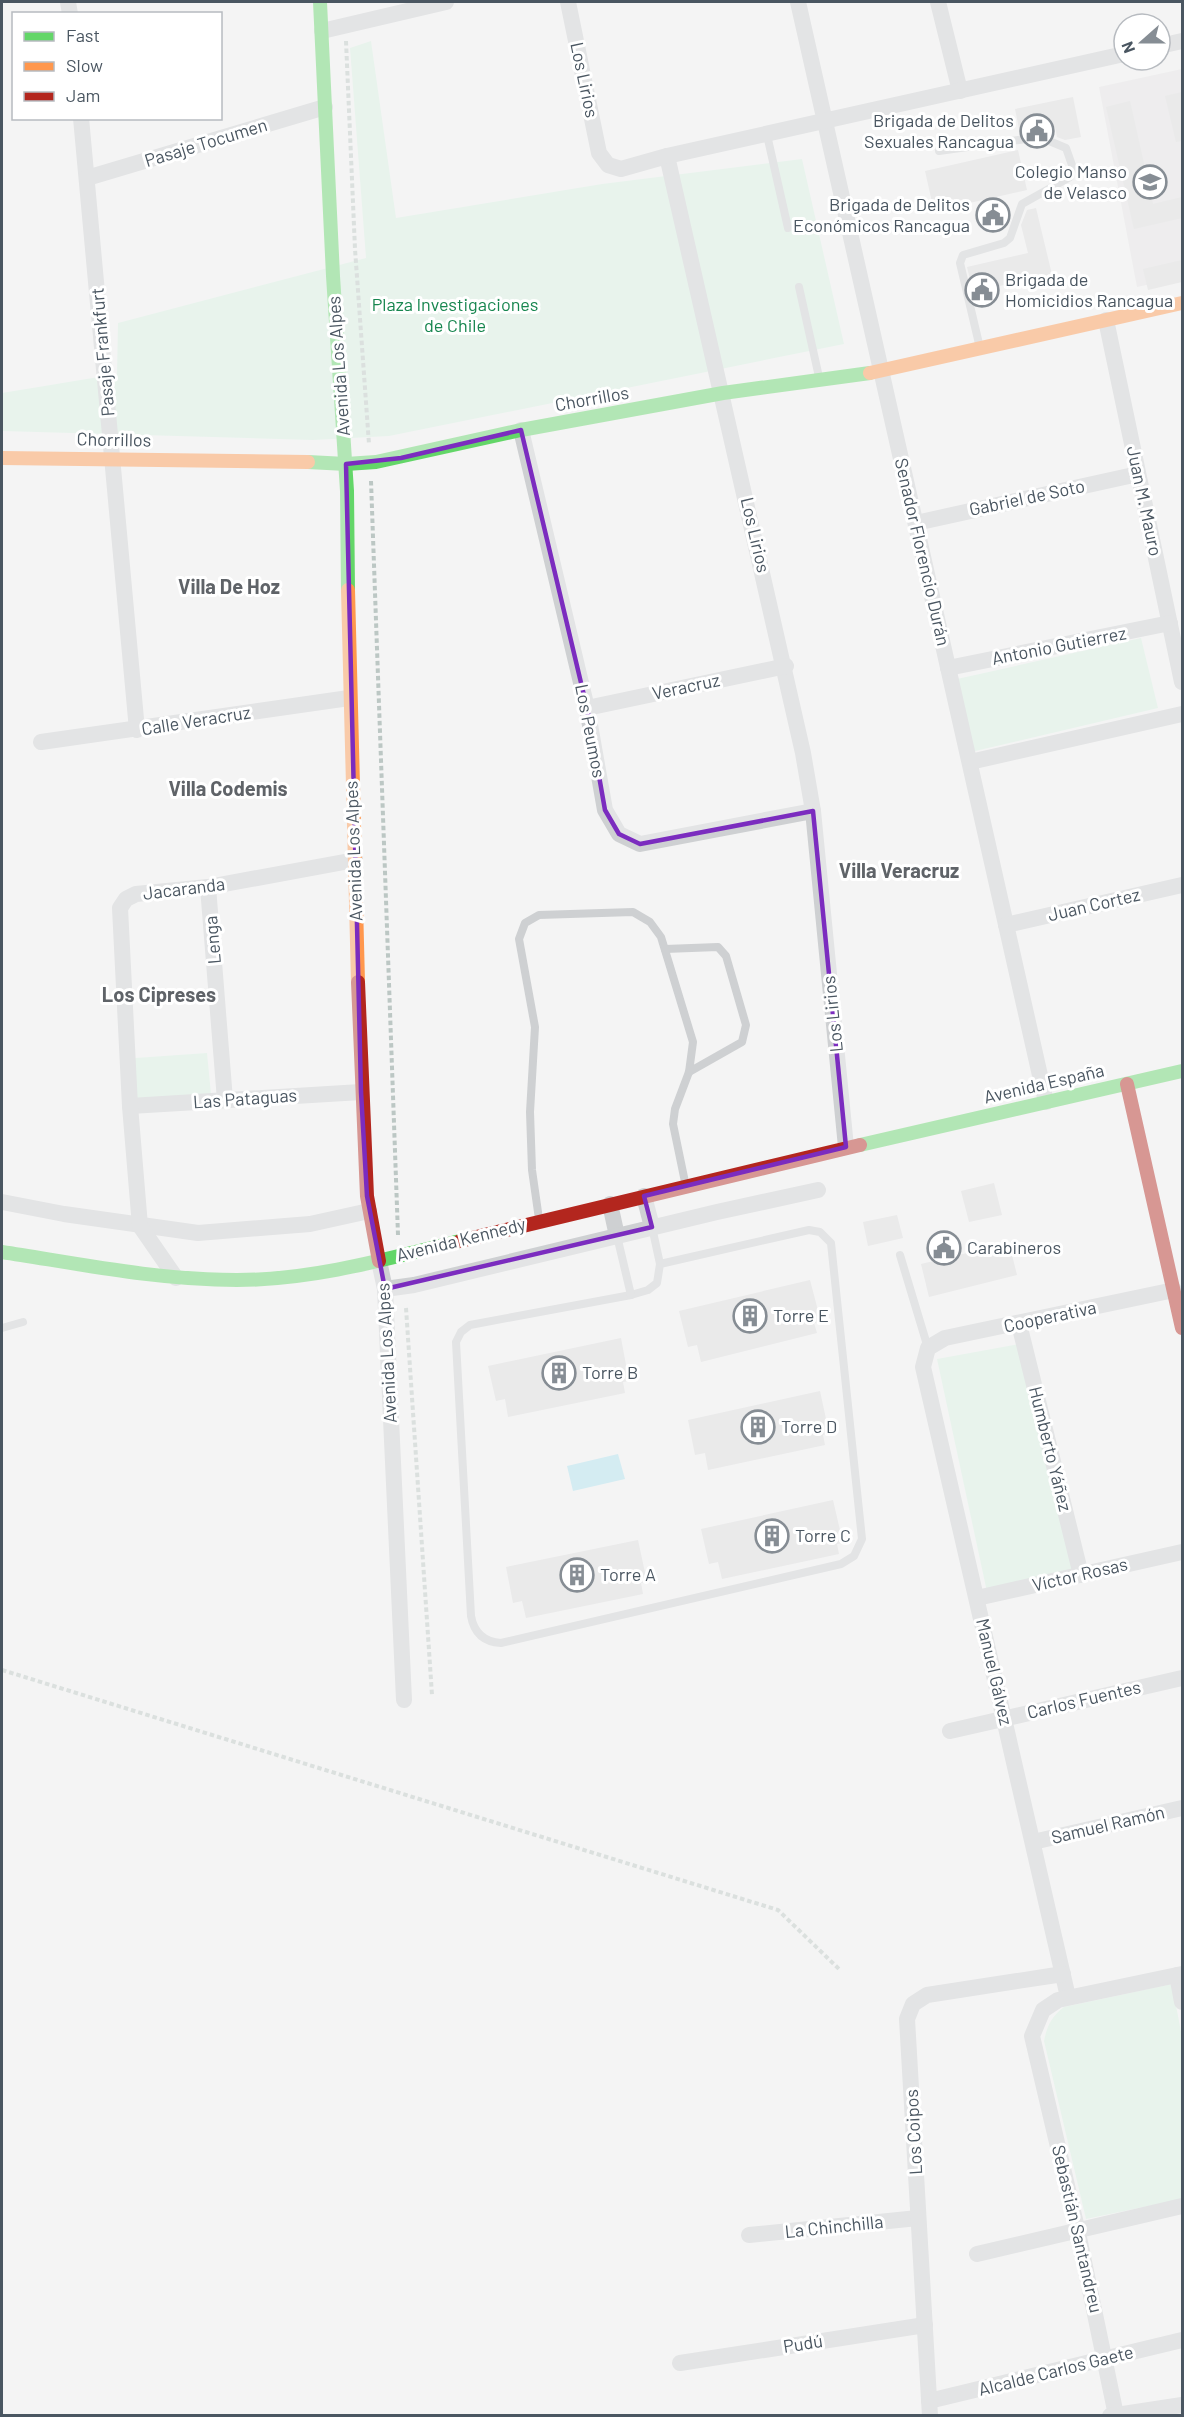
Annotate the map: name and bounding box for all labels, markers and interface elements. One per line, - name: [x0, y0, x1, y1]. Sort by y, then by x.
- legend: [12, 12, 222, 120]
- north arrow: [1112, 12, 1172, 72]
- text: Fast: [66, 24, 100, 46]
- text: N: [1117, 39, 1138, 56]
- street label: Los Lirios: [566, 40, 604, 120]
- text: Slow: [66, 54, 103, 76]
- text: Jam: [66, 84, 100, 106]
- place label: Brigada de Delitos Sexuales Rancagua: [864, 109, 1014, 152]
- street label: Pasaje Tocumen: [142, 113, 270, 171]
- public building icon: Brigada de Delitos Sexuales Rancagua: [1019, 113, 1055, 149]
- place label: Colegio Manso de Velasco: [1015, 160, 1127, 203]
- school or university icon: Colegio Manso de Velasco: [1132, 164, 1168, 200]
- place label: Brigada de Delitos Económicos Rancagua: [793, 193, 970, 236]
- public building icon: Brigada de Delitos Económicos Rancagua: [975, 197, 1011, 233]
- place label: Brigada de Homicidios Rancagua: [1005, 268, 1173, 311]
- public building icon: Brigada de Homicidios Rancagua: [964, 272, 1000, 308]
- street label: Pasaje Frankfurt: [85, 287, 119, 417]
- park label: Plaza Investigaciones de Chile: [372, 293, 538, 336]
- street label: Avenida Los Alpes: [322, 295, 354, 437]
- street label: Chorrillos: [553, 381, 631, 415]
- street label: Chorrillos: [76, 427, 152, 451]
- street label: Juan M. Mauro: [1123, 444, 1167, 558]
- street label: Senador Florencio Durán: [891, 456, 955, 648]
- street label: Gabriel de Soto: [967, 474, 1087, 520]
- street label: Los Lirios: [737, 495, 775, 575]
- district label: Villa De Hoz: [178, 574, 280, 598]
- street label: Antonio Gutierrez: [990, 621, 1128, 669]
- street label: Veracruz: [650, 668, 722, 704]
- street label: Los Peumos: [571, 682, 611, 780]
- street label: Calle Veracruz: [140, 701, 252, 739]
- district label: Villa Codemis: [168, 776, 288, 800]
- street label: Avenida Los Alpes: [340, 780, 366, 922]
- district label: Villa Veracruz: [839, 858, 959, 882]
- street label: Jacaranda: [142, 872, 226, 904]
- street label: Juan Cortez: [1046, 883, 1142, 925]
- street label: Lenga: [199, 915, 225, 965]
- street label: Los Lirios: [817, 975, 847, 1053]
- district label: Los Cipreses: [102, 982, 216, 1006]
- street label: Avenida España: [981, 1058, 1106, 1108]
- street label: Las Pataguas: [192, 1083, 298, 1113]
- street label: Avenida Kennedy: [394, 1212, 528, 1266]
- public building icon: Carabineros: [926, 1230, 962, 1266]
- place label: Carabineros: [967, 1236, 1061, 1258]
- street label: Avenida Los Alpes: [371, 1282, 401, 1424]
- street label: Cooperativa: [1001, 1295, 1098, 1337]
- building icon: Torre E: [732, 1298, 768, 1334]
- place label: Torre E: [773, 1304, 829, 1326]
- building icon: Torre B: [541, 1355, 577, 1391]
- place label: Torre B: [582, 1361, 638, 1383]
- street label: Humberto Yáñez: [1025, 1384, 1077, 1514]
- building icon: Torre D: [740, 1409, 776, 1445]
- place label: Torre D: [781, 1415, 837, 1437]
- building icon: Torre C: [754, 1518, 790, 1554]
- place label: Torre C: [795, 1524, 851, 1546]
- street label: Víctor Rosas: [1030, 1552, 1130, 1596]
- building icon: Torre A: [559, 1557, 595, 1593]
- place label: Torre A: [600, 1563, 656, 1585]
- street label: Manuel Gálvez: [972, 1616, 1018, 1727]
- street label: Carlos Fuentes: [1025, 1675, 1143, 1723]
- street label: Samuel Ramón: [1049, 1800, 1167, 1848]
- street label: Los Coipos: [900, 2089, 926, 2176]
- street label: Sebastián Santandreu: [1048, 2143, 1108, 2315]
- street label: La Chinchilla: [784, 2210, 884, 2242]
- street label: Pudú: [781, 2329, 824, 2357]
- street label: Alcalde Carlos Gaete: [976, 2340, 1136, 2400]

